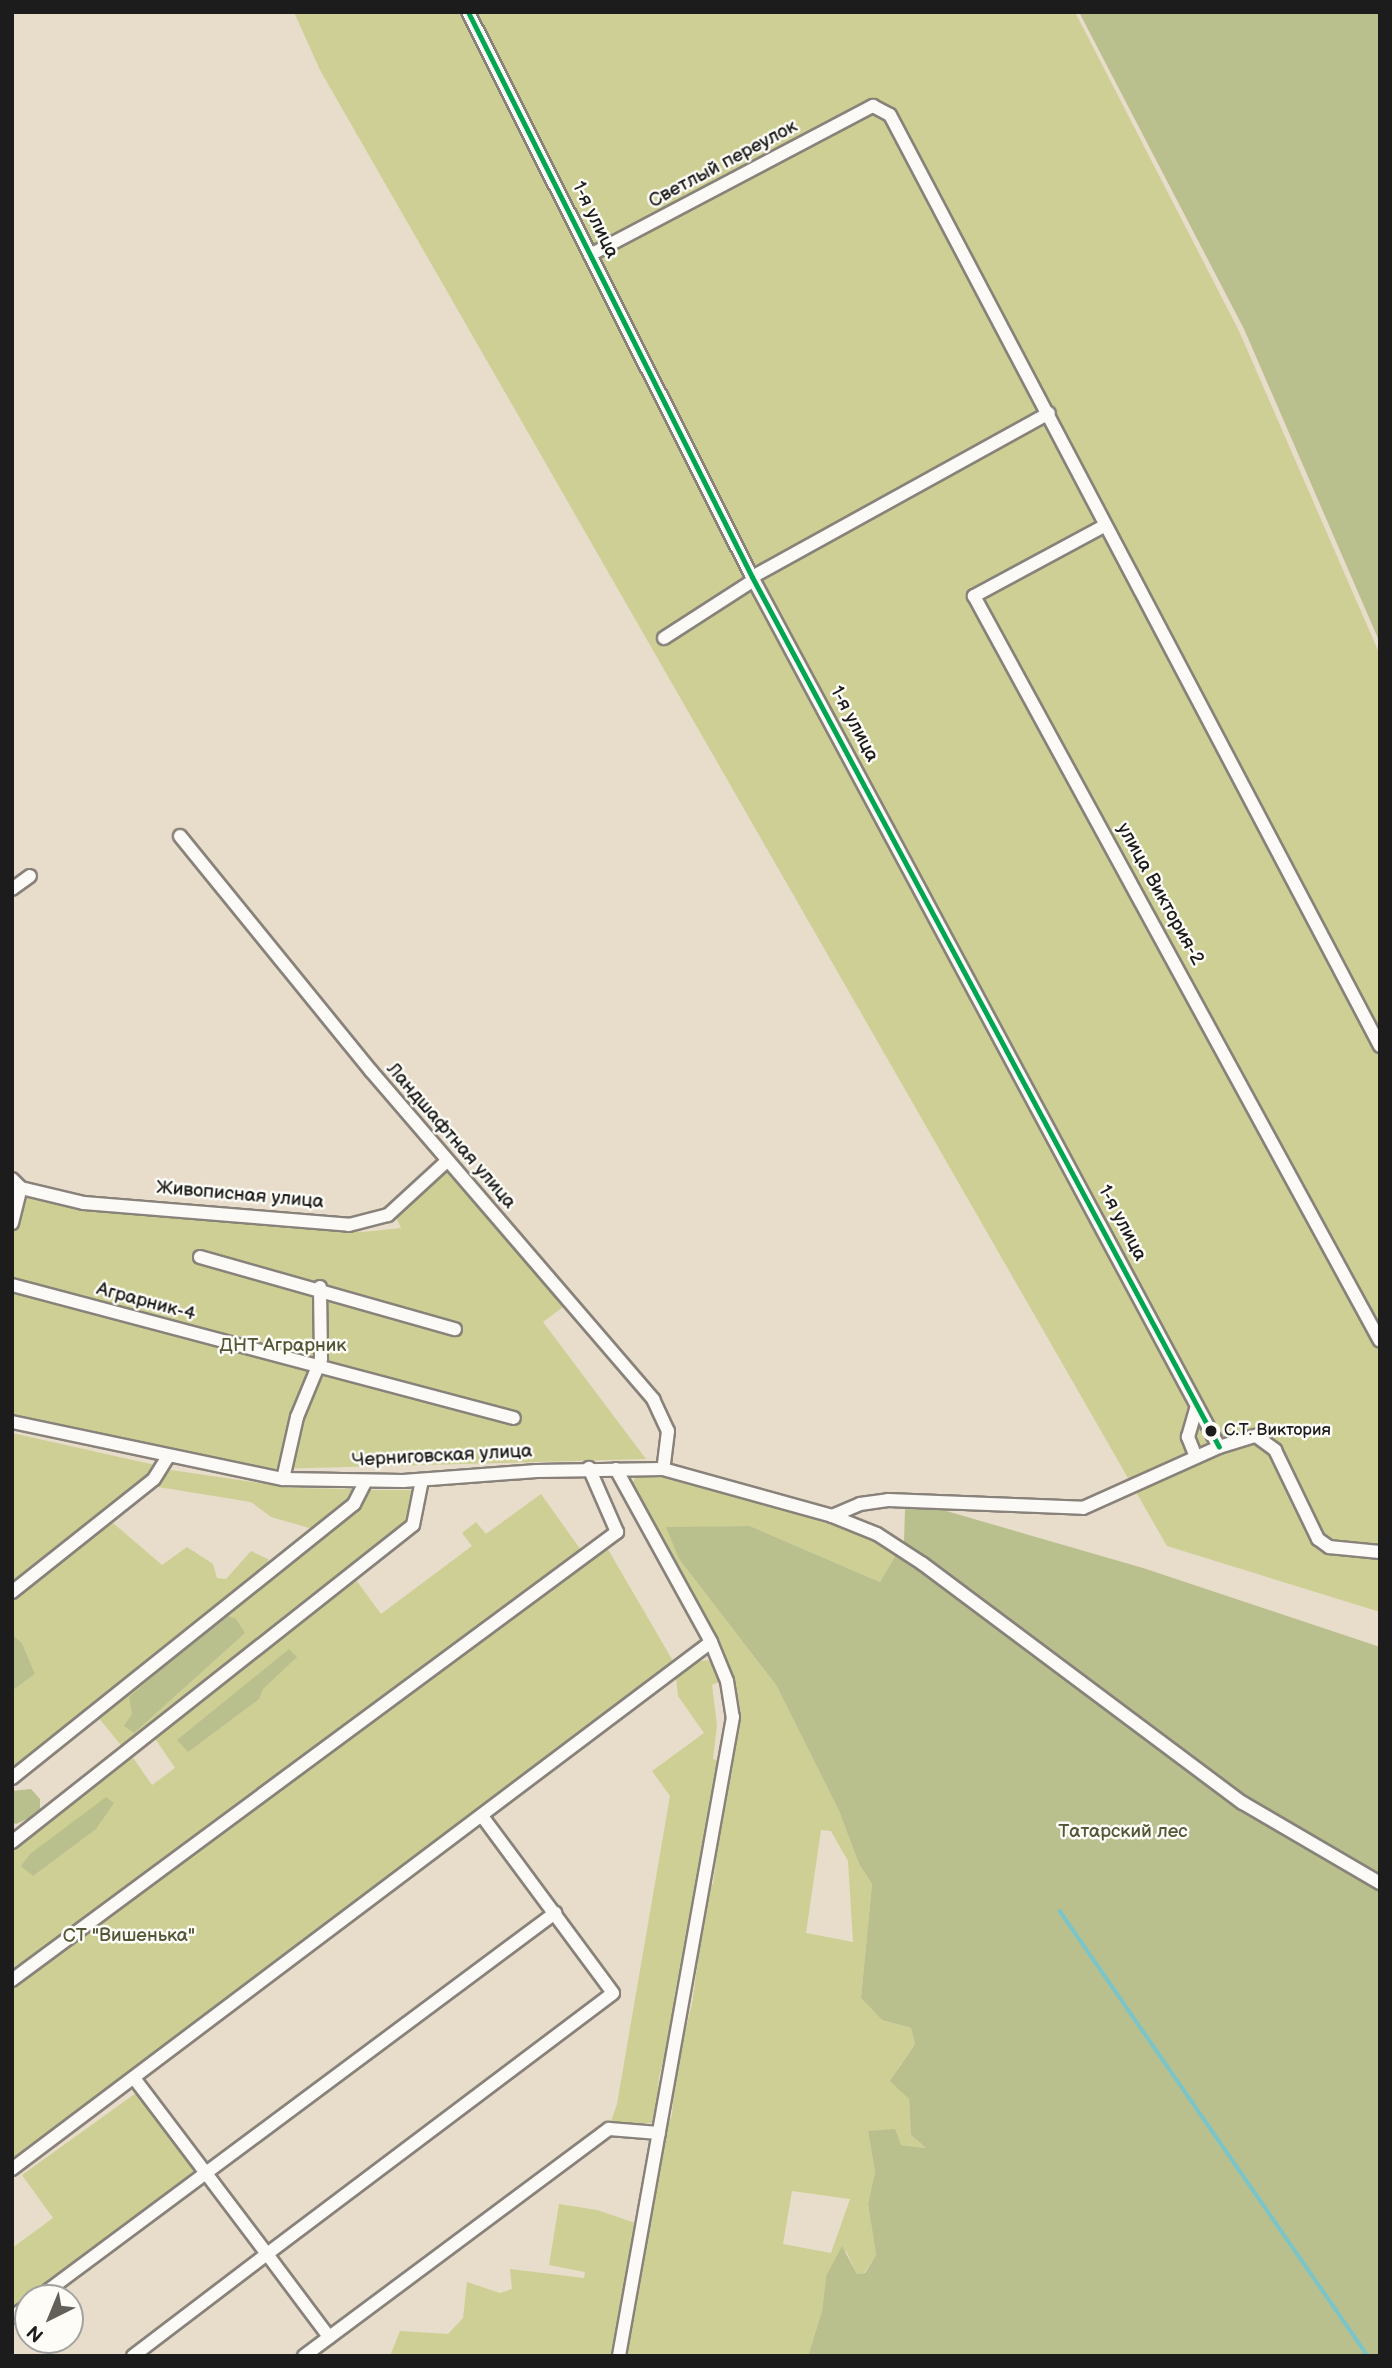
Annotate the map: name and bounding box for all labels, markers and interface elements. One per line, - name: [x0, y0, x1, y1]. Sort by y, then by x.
- street label: Светлый переулок: [645, 115, 801, 213]
- street label: 1-я улица: [567, 178, 623, 262]
- street label: 1-я улица: [825, 682, 883, 766]
- street label: улица Виктория-2: [1112, 819, 1208, 969]
- street label: Ландшафтная улица: [381, 1058, 521, 1214]
- street label: Живописная улица: [155, 1176, 325, 1214]
- street label: 1-я улица: [1093, 1181, 1151, 1265]
- street label: Аграрник-4: [94, 1278, 198, 1326]
- park label: ДНТ Аграрник: [220, 1335, 346, 1357]
- place label: С.Т. Виктория: [1224, 1421, 1331, 1441]
- marker: С.Т. Виктория: [1204, 1424, 1218, 1438]
- street label: Черниговская улица: [351, 1440, 533, 1472]
- park label: Татарский лес: [1058, 1821, 1188, 1843]
- park label: СТ "Вишенька": [63, 1925, 195, 1947]
- north arrow: [14, 2284, 84, 2354]
- text: N: [23, 2320, 49, 2347]

